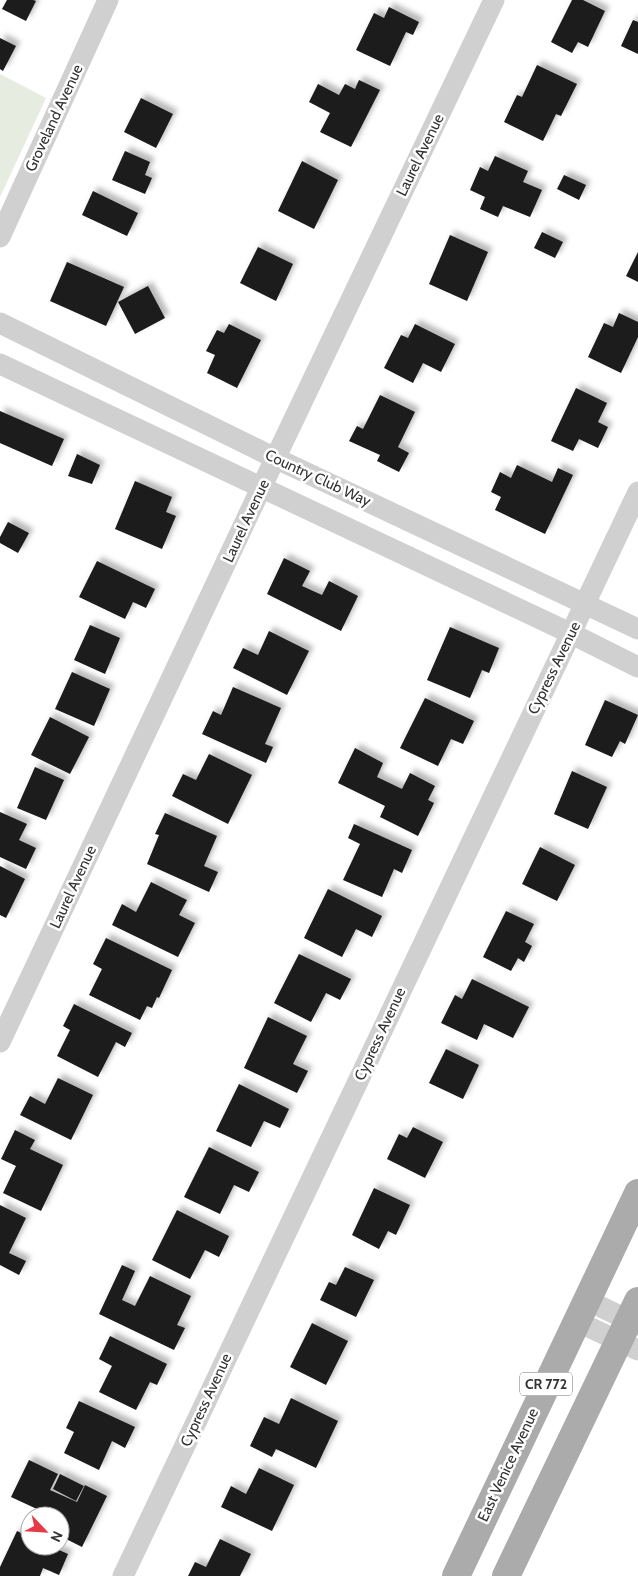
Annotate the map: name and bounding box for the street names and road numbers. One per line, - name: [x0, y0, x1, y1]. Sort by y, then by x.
- street label: Groveland Avenue: [21, 61, 87, 174]
- street label: Laurel Avenue: [392, 111, 448, 199]
- street label: Country Club Way: [262, 446, 374, 511]
- street label: Laurel Avenue: [219, 476, 273, 565]
- street label: Cypress Avenue: [524, 619, 584, 717]
- street label: Laurel Avenue: [46, 842, 100, 931]
- street label: Cypress Avenue: [351, 984, 410, 1083]
- street label: Cypress Avenue: [177, 1350, 236, 1449]
- road number: CR 772: [520, 1372, 572, 1396]
- street label: East Venice Avenue: [474, 1405, 542, 1525]

